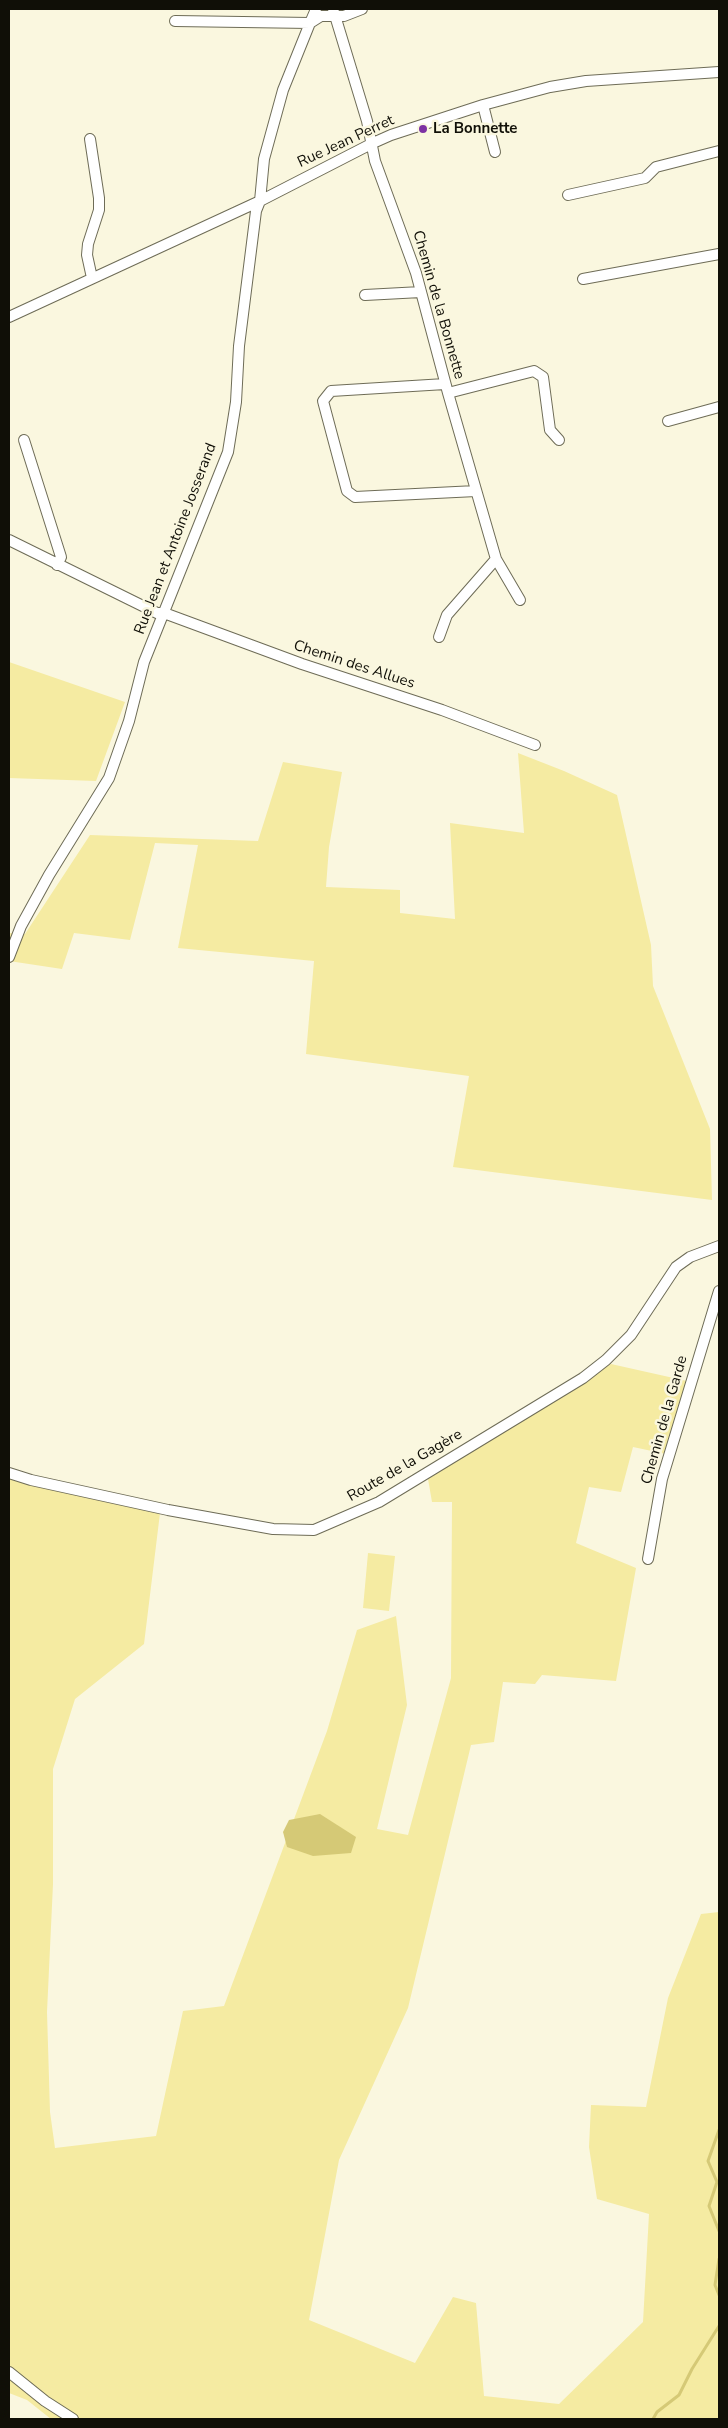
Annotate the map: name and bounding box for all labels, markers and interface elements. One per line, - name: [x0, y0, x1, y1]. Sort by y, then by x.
- street label: Rue Jean Perret: [295, 112, 397, 172]
- place label: La Bonnette: [433, 120, 517, 138]
- marker: La Bonnette: [417, 123, 429, 135]
- street label: Chemin de la Bonnette: [408, 229, 468, 381]
- street label: Rue Jean et Antoine Josserand: [131, 441, 221, 637]
- street label: Chemin des Allues: [291, 637, 417, 693]
- street label: Chemin de la Garde: [638, 1354, 692, 1486]
- street label: Route de la Gagère: [345, 1426, 465, 1506]

